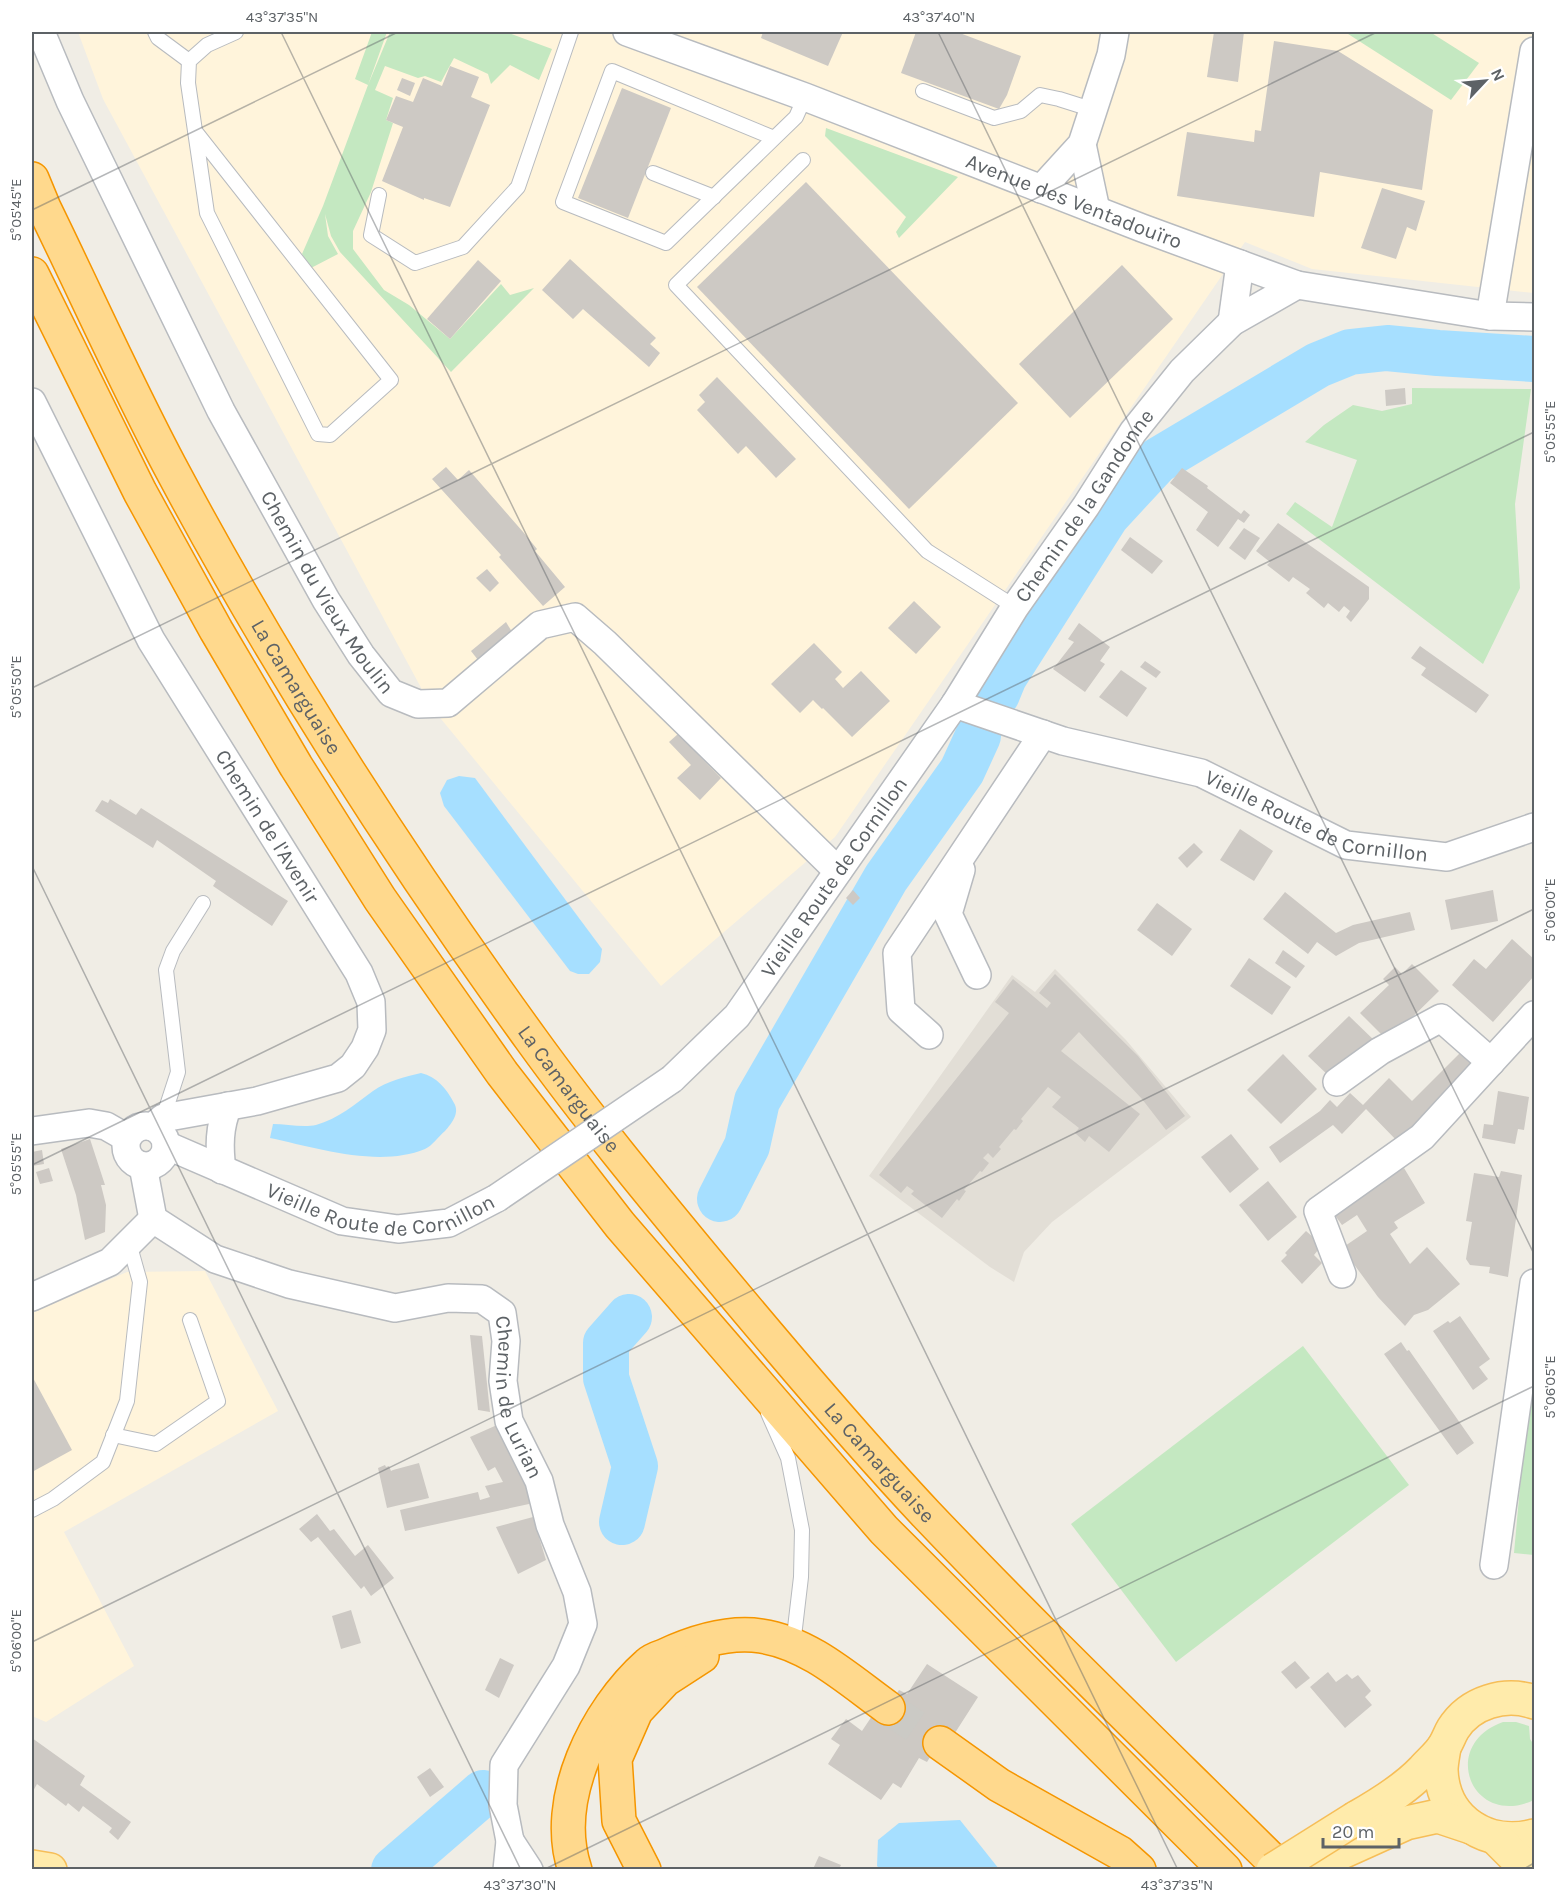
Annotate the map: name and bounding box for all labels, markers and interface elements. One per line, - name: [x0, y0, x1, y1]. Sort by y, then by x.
- text: 43°37'35"N: [246, 8, 318, 26]
- text: 43°37'40"N: [903, 8, 975, 26]
- north arrow: [1455, 51, 1515, 111]
- text: N: [1487, 65, 1509, 84]
- street label: Avenue des Ventadouïro: [963, 149, 1185, 254]
- text: 5°05'45"E: [7, 179, 25, 241]
- text: 5°05'55"E: [1541, 401, 1559, 463]
- street label: Chemin de la Gandonne: [1010, 404, 1159, 607]
- street label: Chemin du Vieux Moulin: [256, 487, 399, 699]
- street label: La Camarguaise: [246, 615, 347, 759]
- text: 5°05'50"E: [7, 655, 25, 719]
- street label: Chemin de l'Avenir: [211, 745, 325, 908]
- street label: Vieille Route de Cornillon: [1201, 765, 1429, 867]
- street label: Vieille Route de Cornillon: [756, 772, 912, 982]
- text: 5°06'00"E: [1541, 878, 1559, 942]
- street label: La Camarguaise: [513, 1021, 625, 1157]
- text: 5°05'55"E: [7, 1133, 25, 1195]
- street label: Vieille Route de Cornillon: [260, 1173, 500, 1207]
- text: Vieille Route de Cornillon: [263, 1178, 499, 1241]
- street label: Chemin de Lurian: [491, 1314, 548, 1482]
- text: 5°06'05"E: [1541, 1355, 1559, 1419]
- street label: La Camarguaise: [819, 1397, 940, 1528]
- text: 5°06'00"E: [7, 1609, 25, 1673]
- scale bar: [1323, 1811, 1400, 1849]
- text: 20 m: [1332, 1821, 1374, 1843]
- text: 43°37'30"N: [484, 1876, 556, 1894]
- text: 43°37'35"N: [1141, 1876, 1213, 1894]

